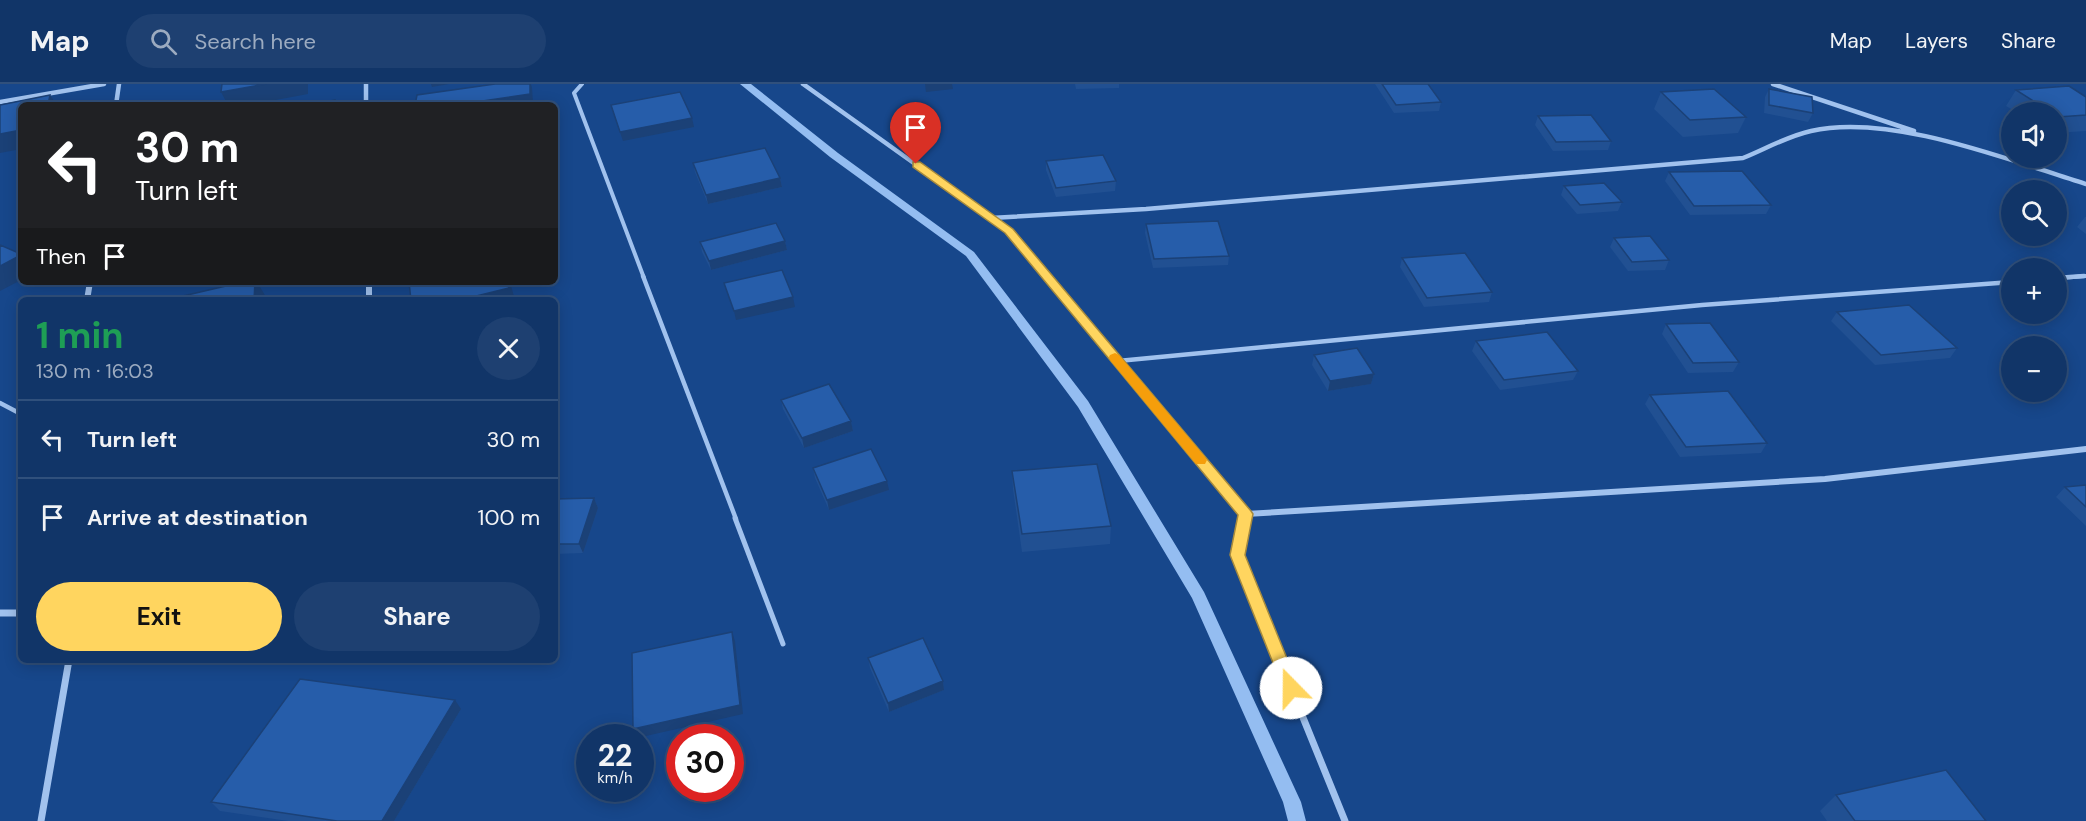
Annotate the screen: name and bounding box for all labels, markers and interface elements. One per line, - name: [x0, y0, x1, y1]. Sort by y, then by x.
- search box: [126, 14, 546, 68]
- text: Map: [30, 23, 90, 60]
- icon: search: [147, 25, 180, 58]
- text: Search here: [195, 27, 316, 56]
- text: Map: [1830, 27, 1872, 55]
- text: Layers: [1905, 27, 1968, 55]
- text: Share: [2001, 27, 2056, 55]
- pin: [890, 102, 941, 164]
- map controls: [2001, 102, 2067, 402]
- button: sound: [2001, 102, 2067, 168]
- icon: arrive: [899, 111, 932, 144]
- text: 30 m: [135, 120, 239, 175]
- icon: left: [36, 126, 114, 204]
- text: Turn left: [135, 173, 238, 208]
- button: search: [2001, 180, 2067, 246]
- icon: arrive: [98, 240, 131, 273]
- text: Then: [36, 242, 86, 271]
- button: +: [2001, 258, 2067, 324]
- text: 1 min: [36, 312, 124, 359]
- button: close: [477, 317, 540, 380]
- button: −: [2001, 336, 2067, 402]
- text: 130 m · 16:03: [36, 358, 154, 384]
- icon: left: [36, 423, 69, 456]
- text: Turn left: [87, 425, 177, 454]
- text: 30 m: [486, 425, 540, 454]
- icon: arrive: [36, 501, 69, 534]
- text: Arrive at destination: [87, 503, 308, 532]
- text: 100 m: [478, 503, 540, 532]
- button: Exit: [36, 582, 282, 651]
- button: Share: [294, 582, 540, 651]
- position arrow: [1259, 656, 1323, 720]
- speed limit sign: 30: [666, 724, 744, 802]
- text: 22: [598, 736, 632, 775]
- text: km/h: [597, 768, 633, 788]

